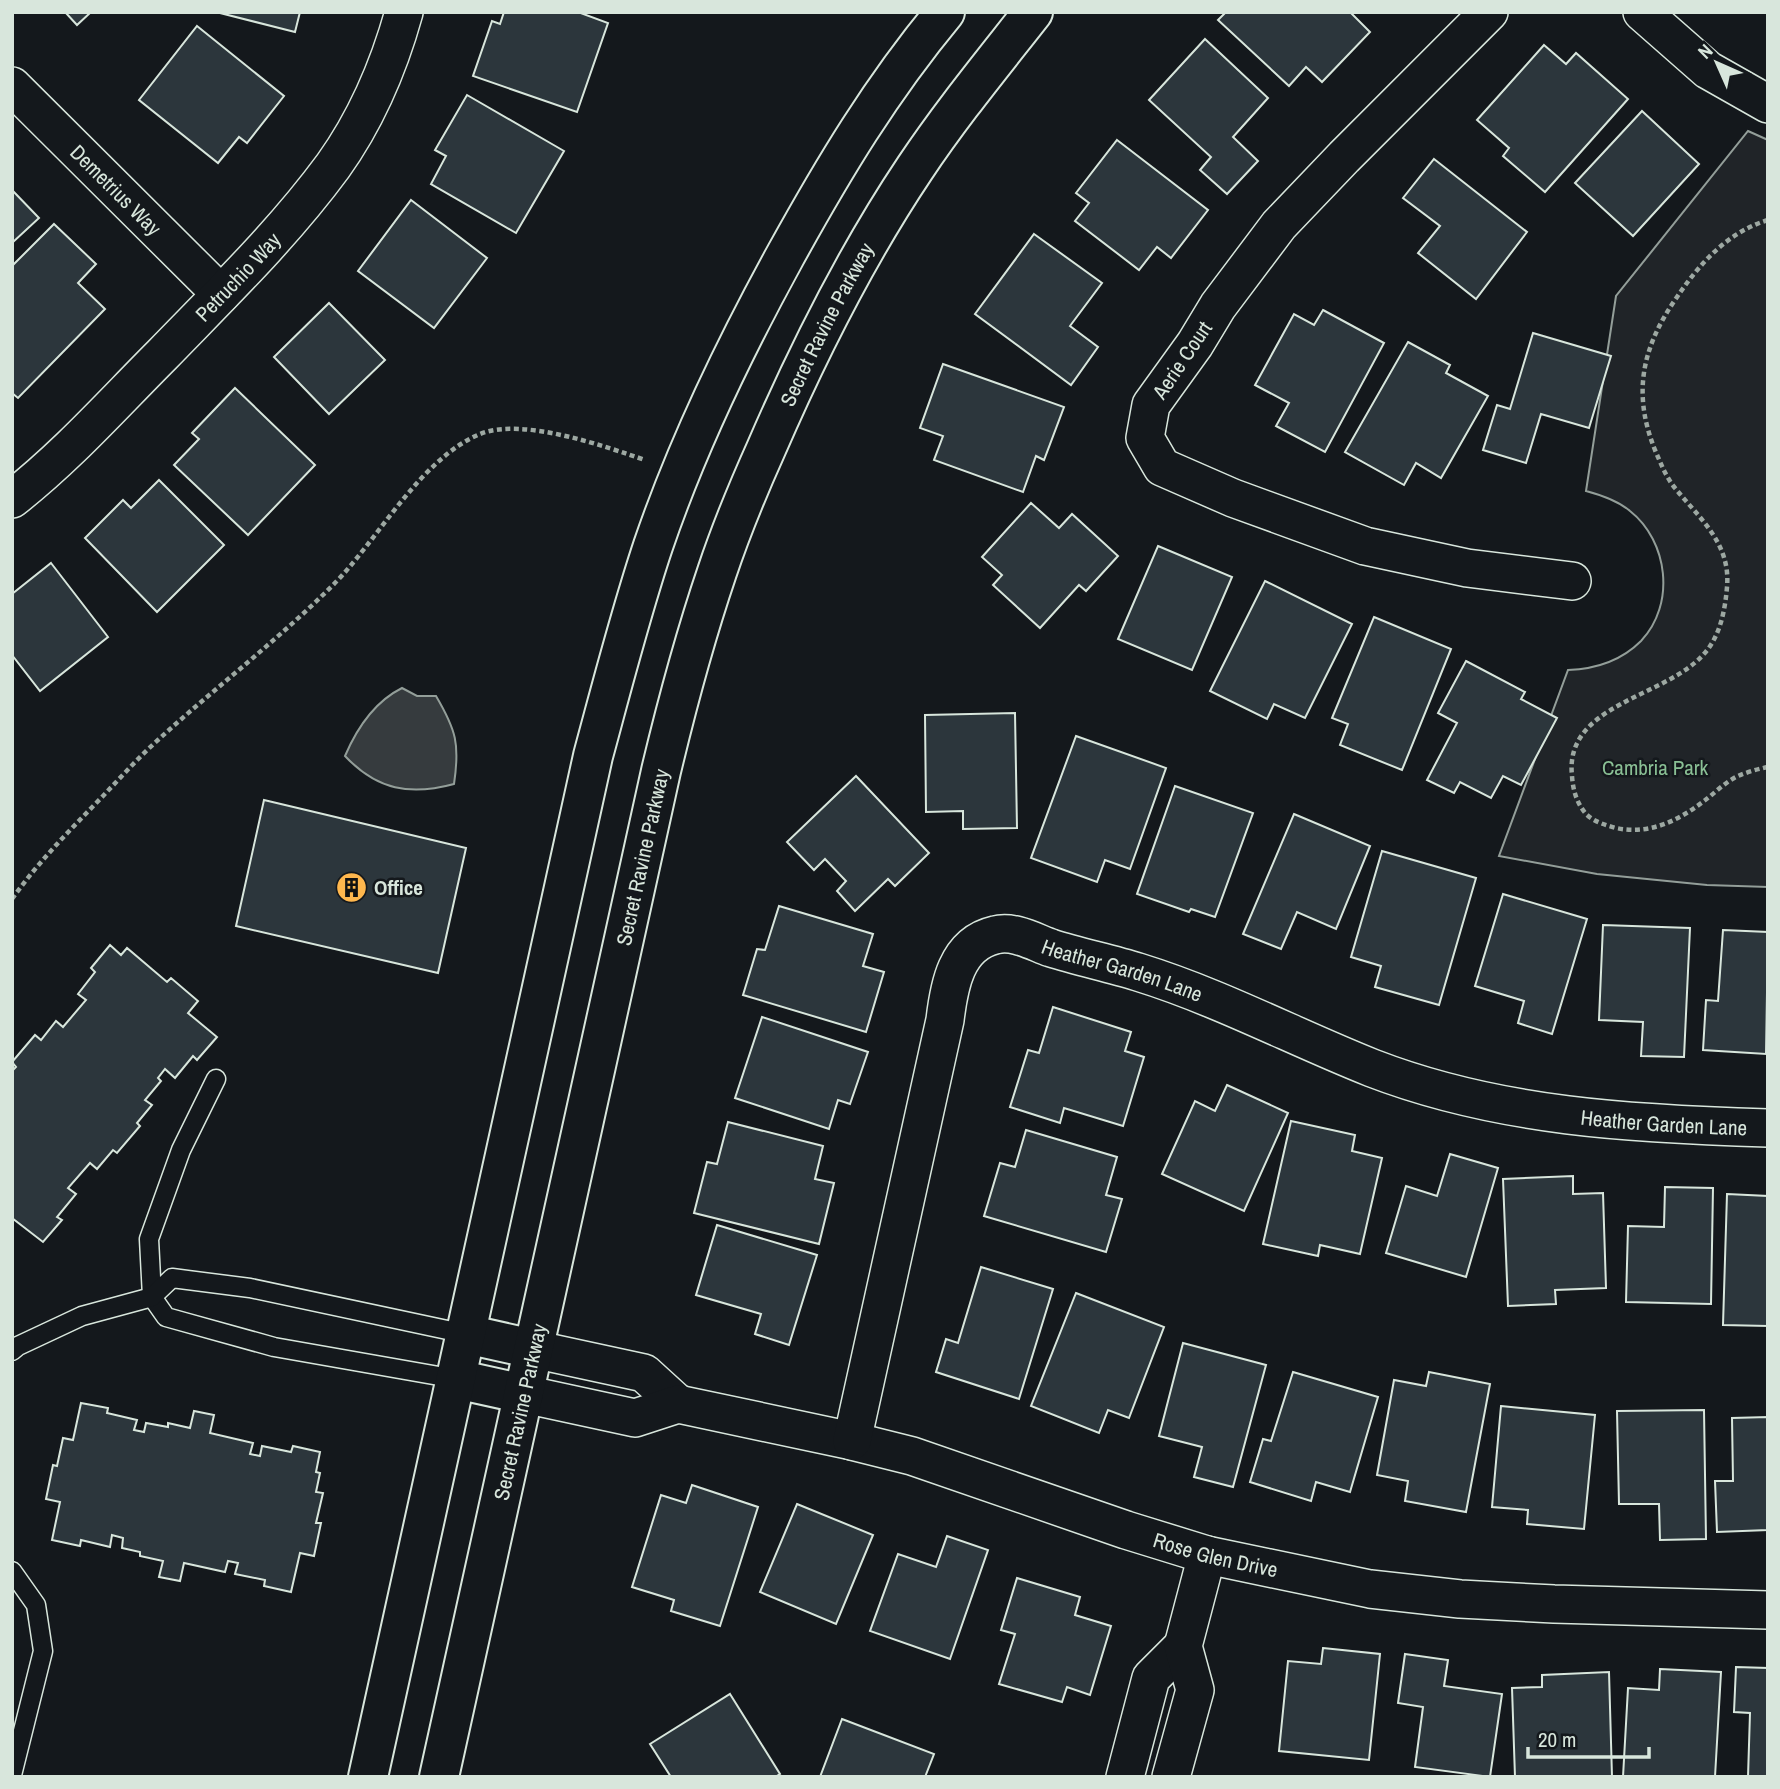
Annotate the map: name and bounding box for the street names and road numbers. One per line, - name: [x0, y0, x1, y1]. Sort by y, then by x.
- street label: Demetrius Way: [64, 138, 169, 242]
- street label: Petruchio Way: [188, 226, 287, 327]
- street label: Secret Ravine Parkway: [772, 237, 880, 411]
- street label: Aerie Court: [1145, 315, 1219, 405]
- street label: Secret Ravine Parkway: [608, 766, 676, 948]
- street label: Heather Garden Lane: [1038, 931, 1207, 1008]
- street label: Heather Garden Lane: [1579, 1102, 1748, 1142]
- street label: Secret Ravine Parkway: [486, 1320, 553, 1503]
- street label: Rose Glen Drive: [1150, 1525, 1280, 1584]

